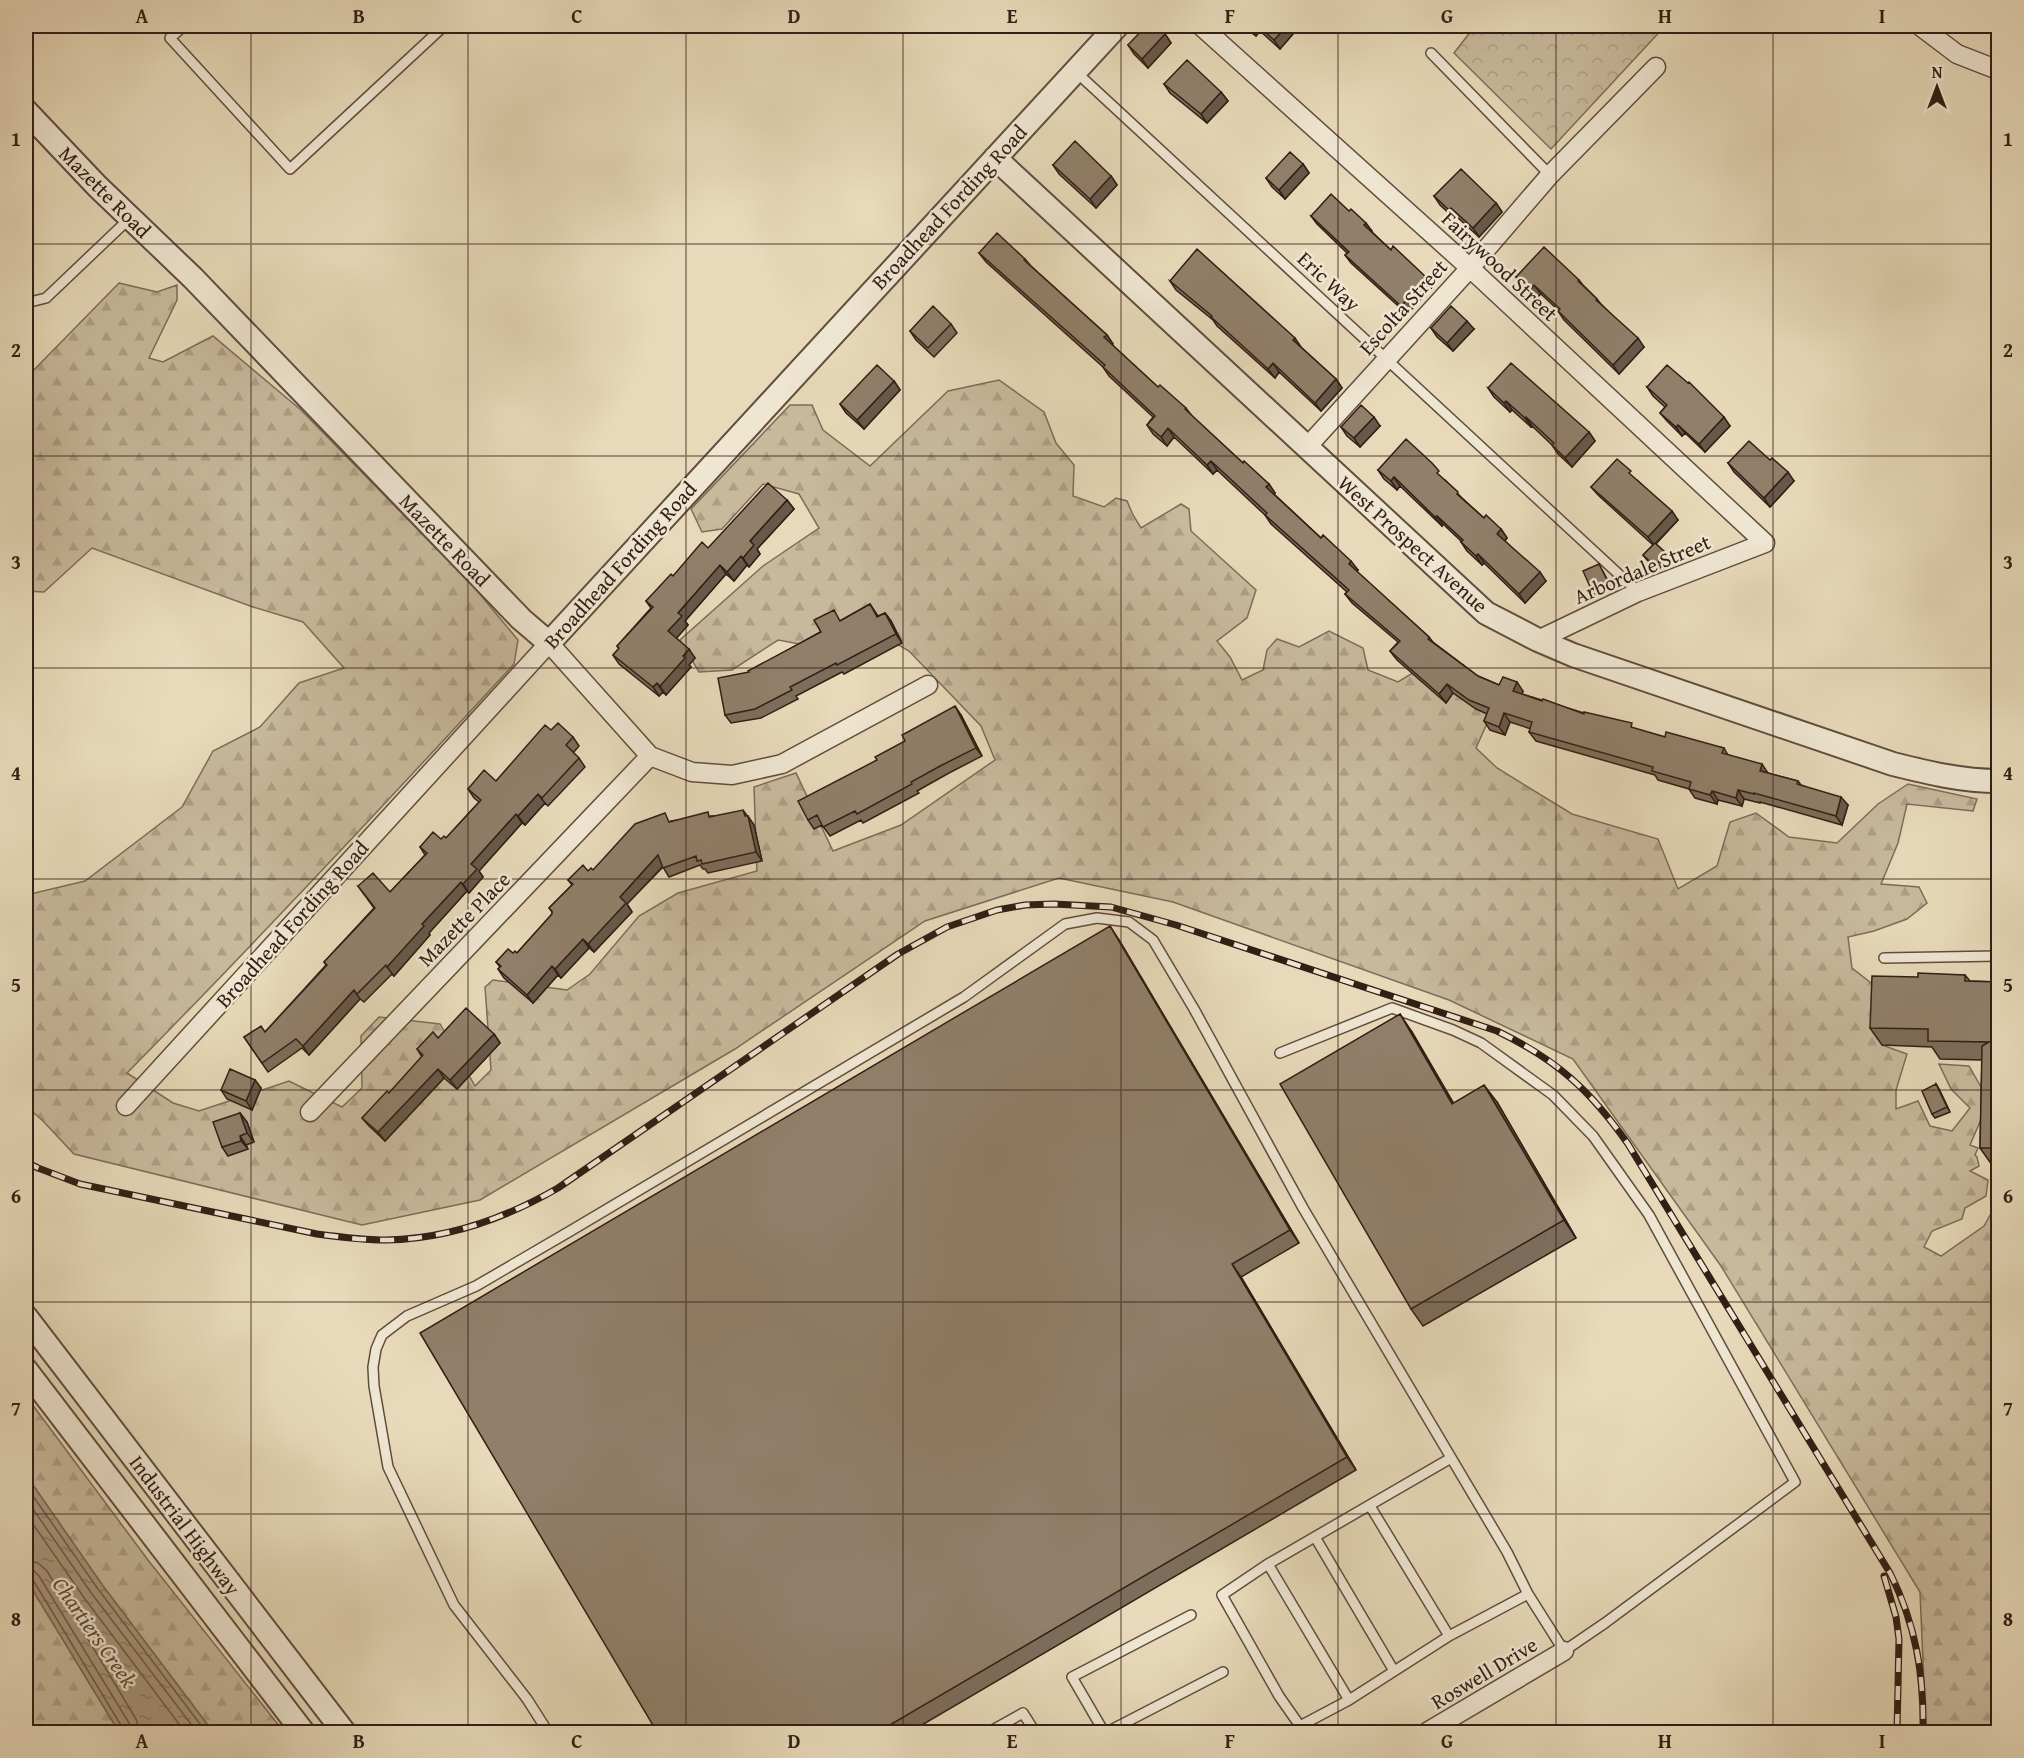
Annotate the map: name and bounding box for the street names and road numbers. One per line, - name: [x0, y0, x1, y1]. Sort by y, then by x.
- street label: Broadhead Fording Road: [864, 117, 1035, 297]
- street label: Mazette Road: [52, 139, 159, 246]
- street label: Fairywood Street: [1435, 204, 1566, 329]
- street label: Eric Way: [1290, 244, 1368, 319]
- street label: Escolta Street: [1351, 252, 1455, 362]
- street label: West Prospect Avenue: [1331, 468, 1495, 620]
- street label: Broadhead Fording Road: [536, 474, 704, 656]
- street label: Mazette Road: [392, 486, 498, 594]
- street label: Arbordale Street: [1569, 526, 1716, 612]
- street label: Broadhead Fording Road: [208, 833, 376, 1015]
- street label: Mazette Place: [411, 864, 518, 974]
- street label: Industrial Highway: [122, 1448, 248, 1602]
- street label: Roswell Drive: [1425, 1629, 1543, 1717]

